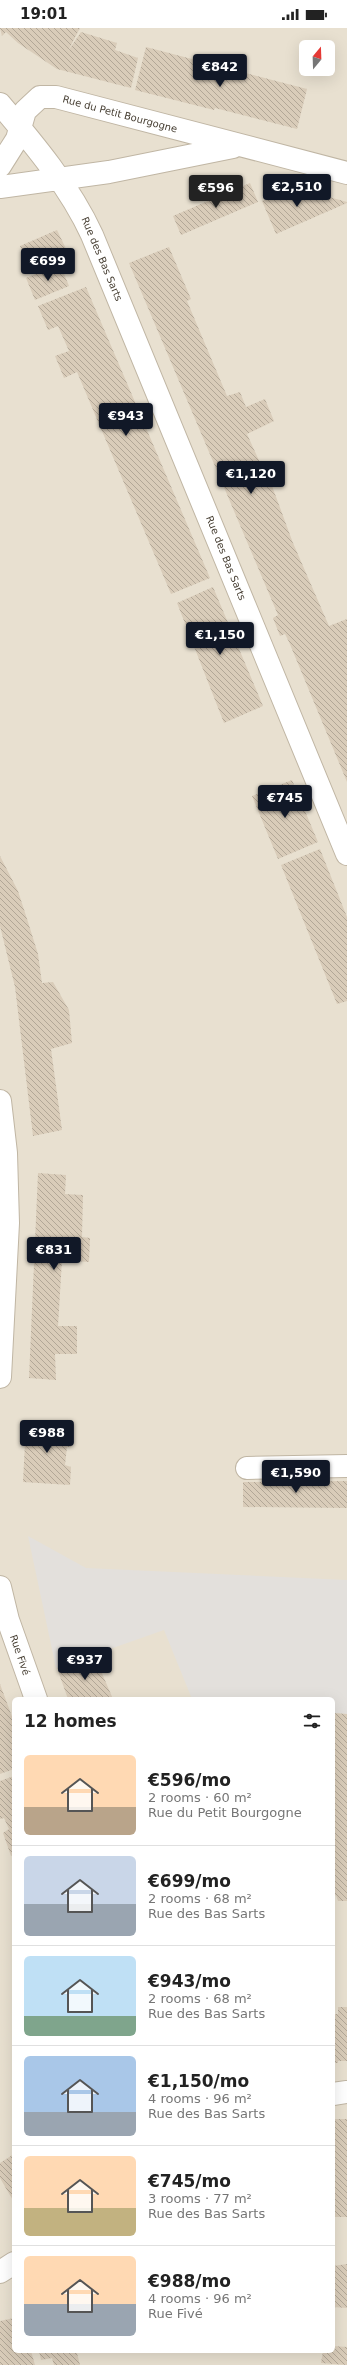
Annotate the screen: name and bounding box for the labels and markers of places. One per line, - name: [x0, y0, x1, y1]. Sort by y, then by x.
- pin: €842: [196, 54, 244, 88]
- pin: €2,510: [264, 174, 330, 208]
- pin: €596: [192, 175, 240, 209]
- pin: €699: [24, 248, 72, 282]
- pin: €943: [102, 403, 150, 437]
- pin: €1,120: [218, 461, 284, 495]
- pin: €1,150: [187, 622, 253, 656]
- pin: €745: [261, 785, 309, 819]
- pin: €831: [30, 1237, 78, 1271]
- pin: €988: [23, 1420, 71, 1454]
- pin: €1,590: [263, 1460, 329, 1494]
- pin: €937: [61, 1647, 109, 1681]

